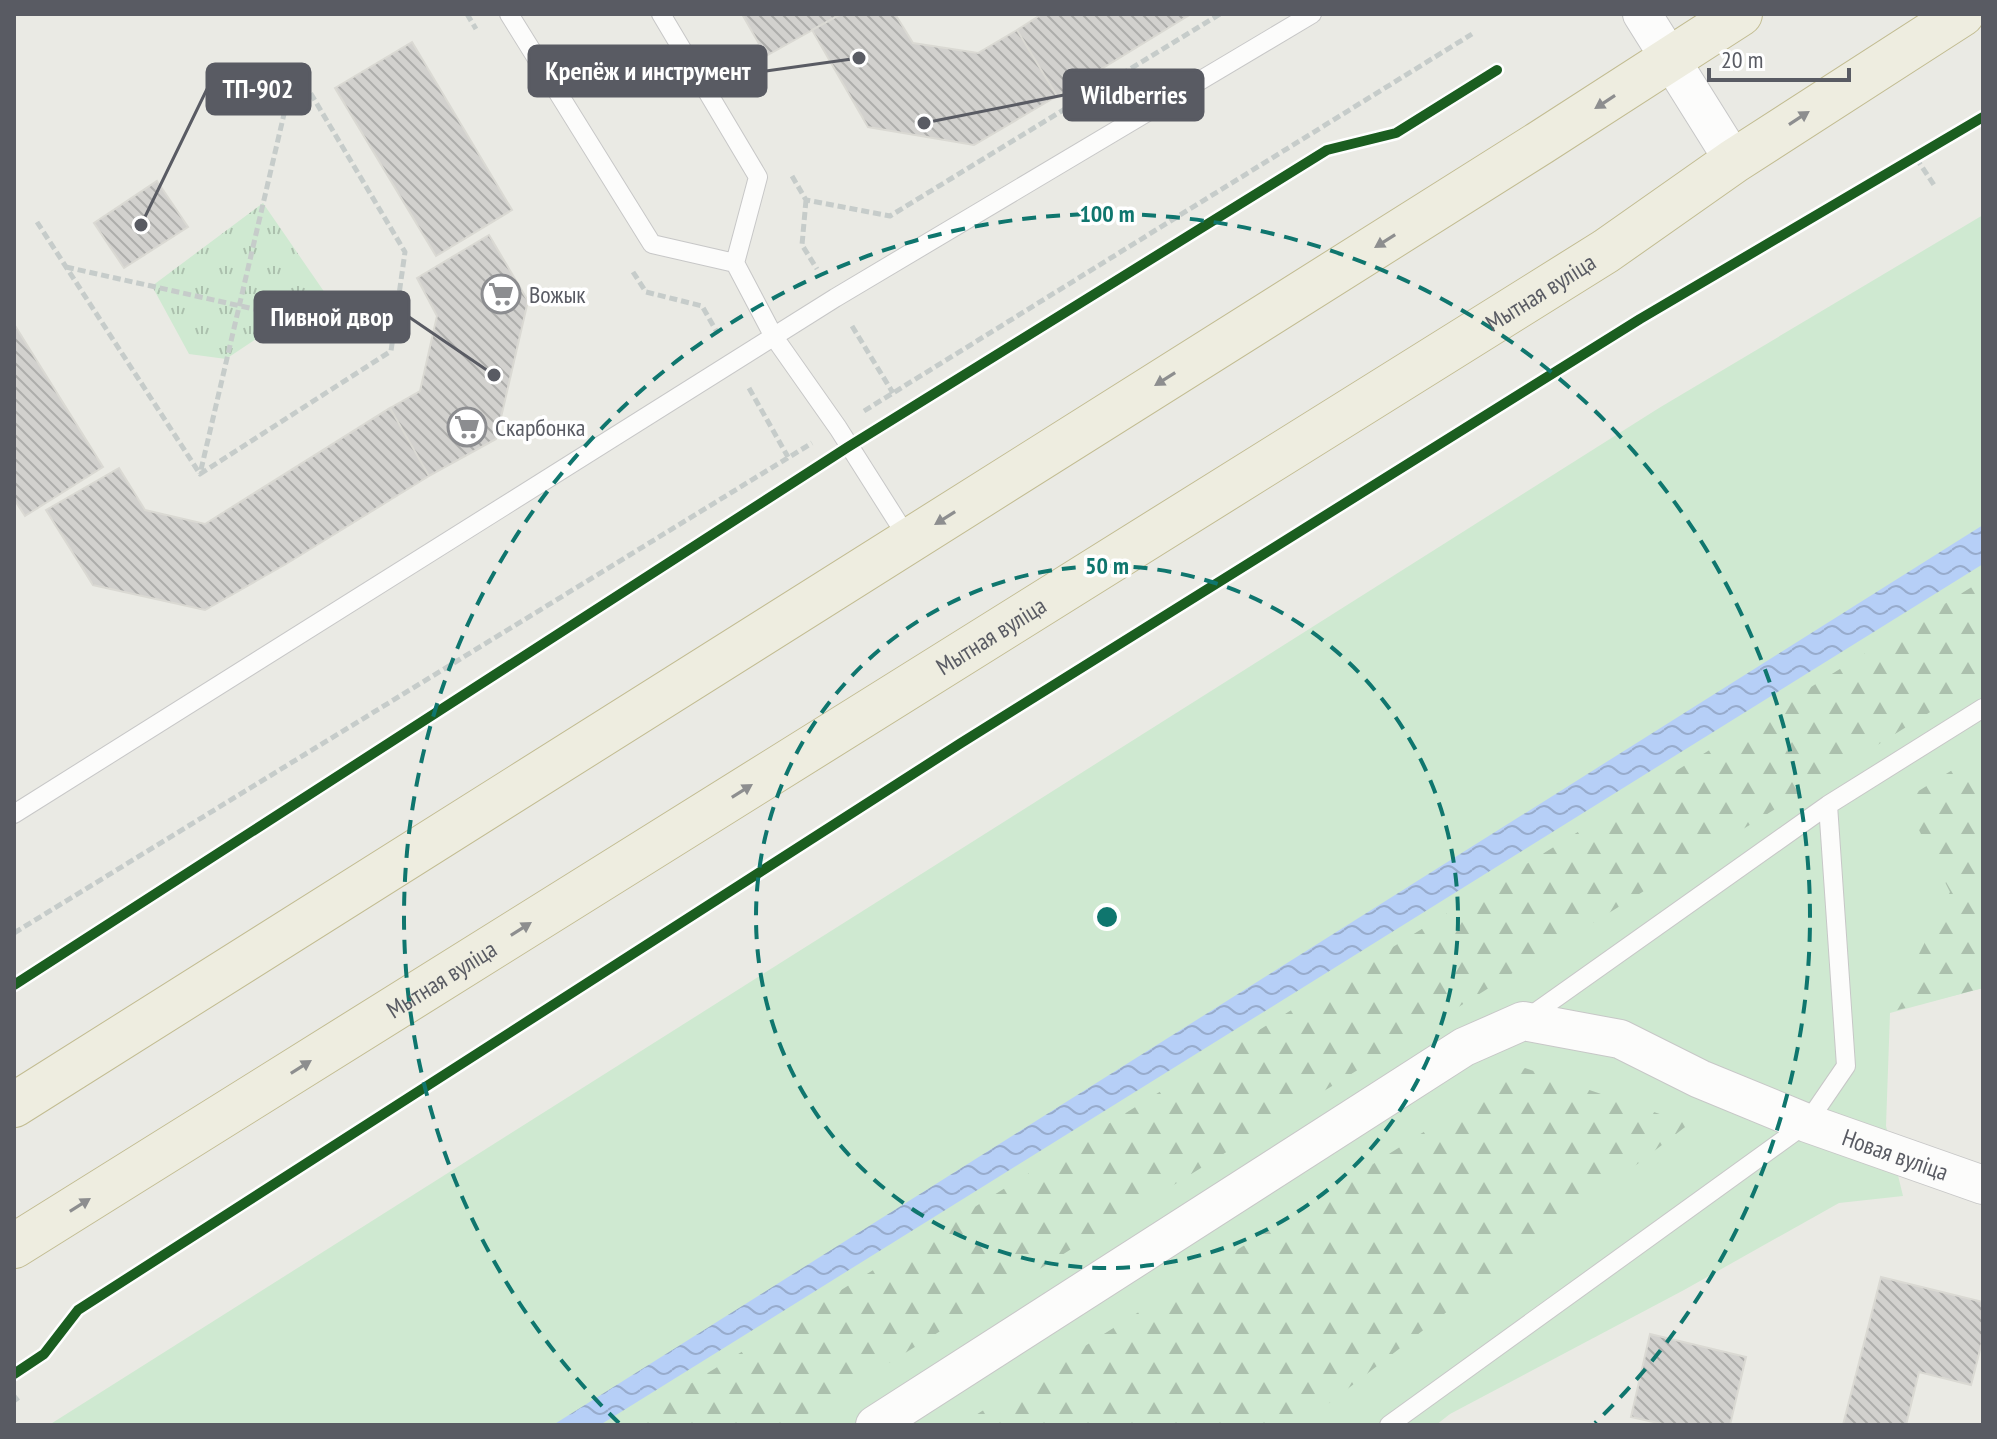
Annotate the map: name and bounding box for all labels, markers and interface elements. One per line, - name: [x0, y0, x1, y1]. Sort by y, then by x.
- scale bar: [1709, 32, 1849, 82]
- text: 20 m: [1721, 44, 1763, 75]
- callout: Крепёж и инструмент: [529, 46, 766, 96]
- text: Крепёж и инструмент: [545, 54, 751, 87]
- callout: ТП-902: [207, 64, 310, 114]
- callout: Wildberries: [1064, 70, 1203, 120]
- text: ТП-902: [223, 72, 293, 105]
- text: Wildberries: [1080, 78, 1187, 111]
- one-way arrow: [1594, 94, 1615, 109]
- one-way arrow: [1789, 111, 1810, 126]
- text: 100 m: [1079, 198, 1135, 229]
- one-way arrow: [1374, 233, 1396, 247]
- street label: Мытная вуліца: [1480, 246, 1601, 338]
- supermarket icon: Вожык: [480, 273, 522, 315]
- place label: Вожык: [529, 279, 586, 310]
- callout: Пивной двор: [255, 292, 409, 342]
- text: Пивной двор: [271, 300, 393, 333]
- one-way arrow: [1154, 372, 1176, 386]
- supermarket icon: Скарбонка: [446, 406, 488, 448]
- place label: Скарбонка: [495, 412, 585, 443]
- one-way arrow: [934, 510, 955, 525]
- text: 50 m: [1085, 550, 1129, 581]
- street label: Мытная вуліца: [930, 589, 1052, 681]
- one-way arrow: [731, 784, 752, 799]
- centre of rings: [1093, 903, 1121, 931]
- one-way arrow: [510, 922, 532, 936]
- street label: Мытная вуліца: [381, 933, 502, 1025]
- one-way arrow: [290, 1060, 312, 1074]
- street label: Новая вуліца: [1838, 1121, 1953, 1187]
- one-way arrow: [69, 1198, 91, 1212]

